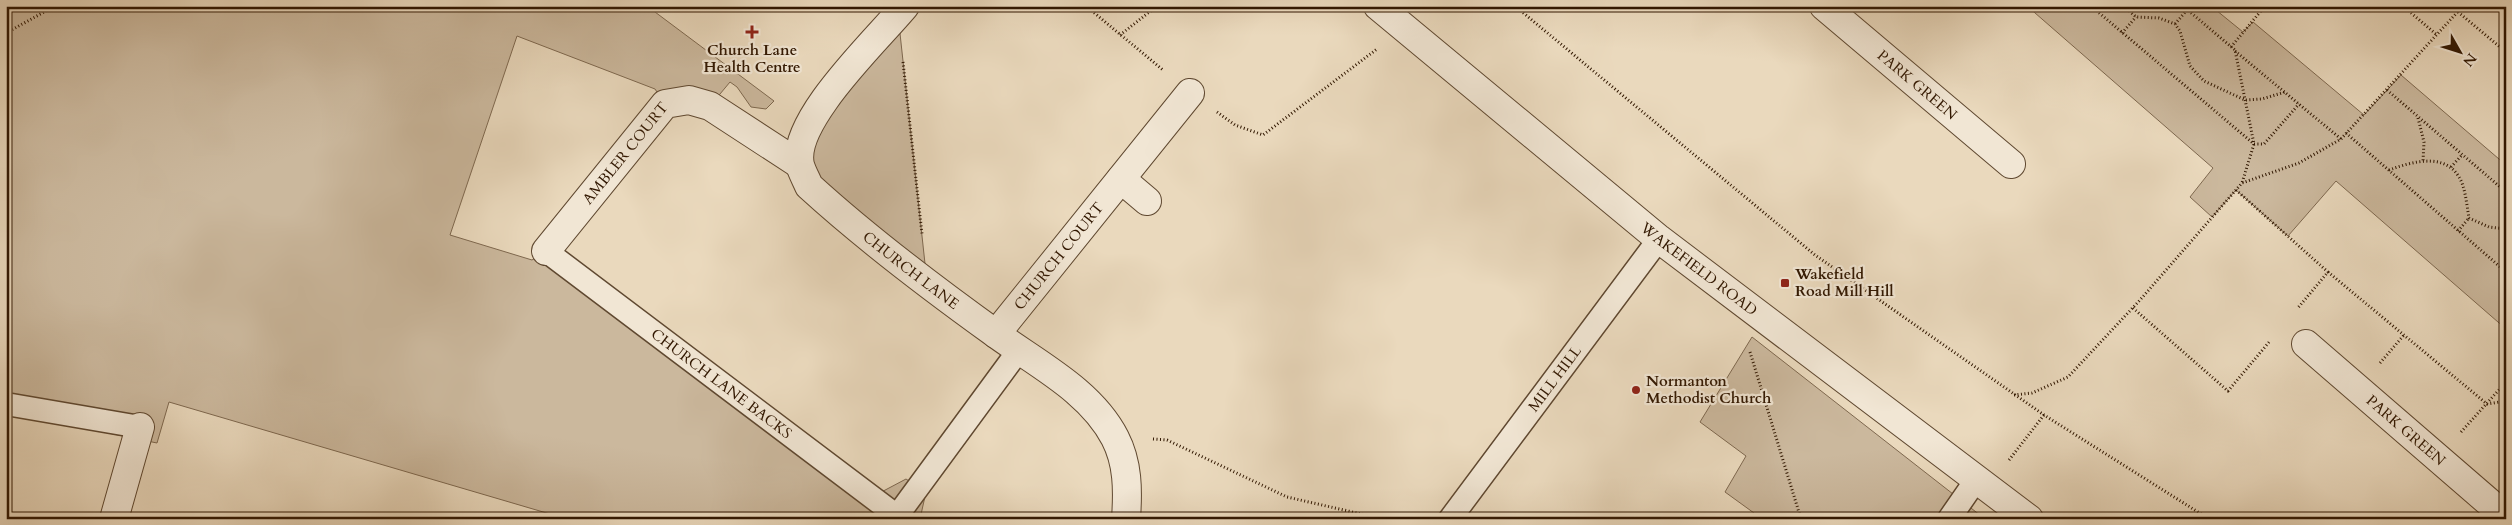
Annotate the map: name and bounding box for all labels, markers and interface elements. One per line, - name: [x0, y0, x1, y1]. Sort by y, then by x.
- marker: Church Lane Health Centre: [745, 25, 759, 39]
- north arrow: [2434, 28, 2484, 78]
- place label: Church Lane Health Centre: [704, 40, 800, 77]
- street label: PARK GREEN: [1873, 45, 1962, 124]
- text: N: [2459, 49, 2481, 71]
- street label: AMBLER COURT: [578, 98, 673, 208]
- street label: CHURCH COURT: [1009, 198, 1108, 314]
- street label: WAKEFIELD ROAD: [1636, 217, 1762, 320]
- street label: CHURCH LANE: [859, 227, 963, 314]
- place label: Wakefield Road Mill Hill: [1794, 264, 1894, 301]
- marker: Wakefield Road Mill Hill: [1779, 277, 1791, 289]
- street label: CHURCH LANE BACKS: [647, 324, 796, 443]
- street label: MILL HILL: [1524, 341, 1586, 416]
- place label: Normanton Methodist Church: [1646, 371, 1772, 408]
- marker: Normanton Methodist Church: [1630, 384, 1642, 396]
- street label: PARK GREEN: [2362, 390, 2450, 470]

